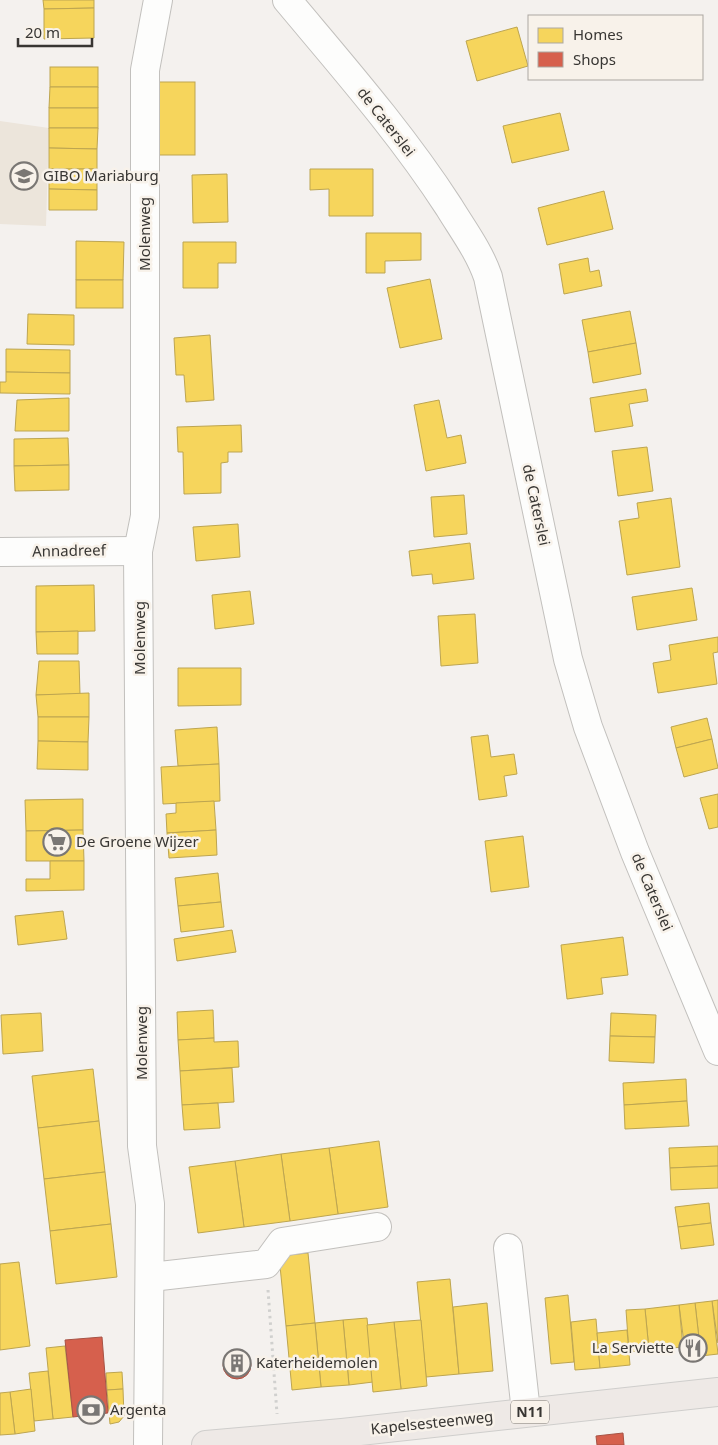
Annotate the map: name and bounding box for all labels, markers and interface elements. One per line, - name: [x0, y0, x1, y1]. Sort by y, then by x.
- scale bar: [18, 15, 91, 47]
- legend: [528, 15, 703, 80]
- text: 20 m: [25, 22, 60, 42]
- text: Homes: [573, 24, 623, 44]
- text: Shops: [573, 49, 616, 69]
- street label: de Caterslei: [353, 83, 420, 160]
- school or university icon: GIBO Mariaburg: [9, 161, 39, 191]
- place label: GIBO Mariaburg: [43, 165, 159, 185]
- street label: Molenweg: [134, 197, 154, 271]
- street label: de Caterslei: [519, 462, 555, 547]
- street label: Annadreef: [32, 539, 107, 561]
- street label: Molenweg: [129, 601, 149, 675]
- supermarket icon: De Groene Wijzer: [42, 827, 72, 857]
- place label: De Groene Wijzer: [76, 831, 199, 851]
- street label: de Caterslei: [628, 850, 678, 934]
- street label: Molenweg: [131, 1006, 151, 1080]
- restaurant icon: La Serviette: [678, 1333, 708, 1363]
- place label: La Serviette: [592, 1337, 674, 1357]
- building icon: Katerheidemolen: [222, 1348, 252, 1378]
- place label: Katerheidemolen: [256, 1352, 378, 1372]
- bank icon: Argenta: [76, 1395, 106, 1425]
- place label: Argenta: [110, 1399, 166, 1419]
- road number: N11: [511, 1400, 549, 1424]
- street label: Kapelsesteenweg: [370, 1406, 494, 1438]

